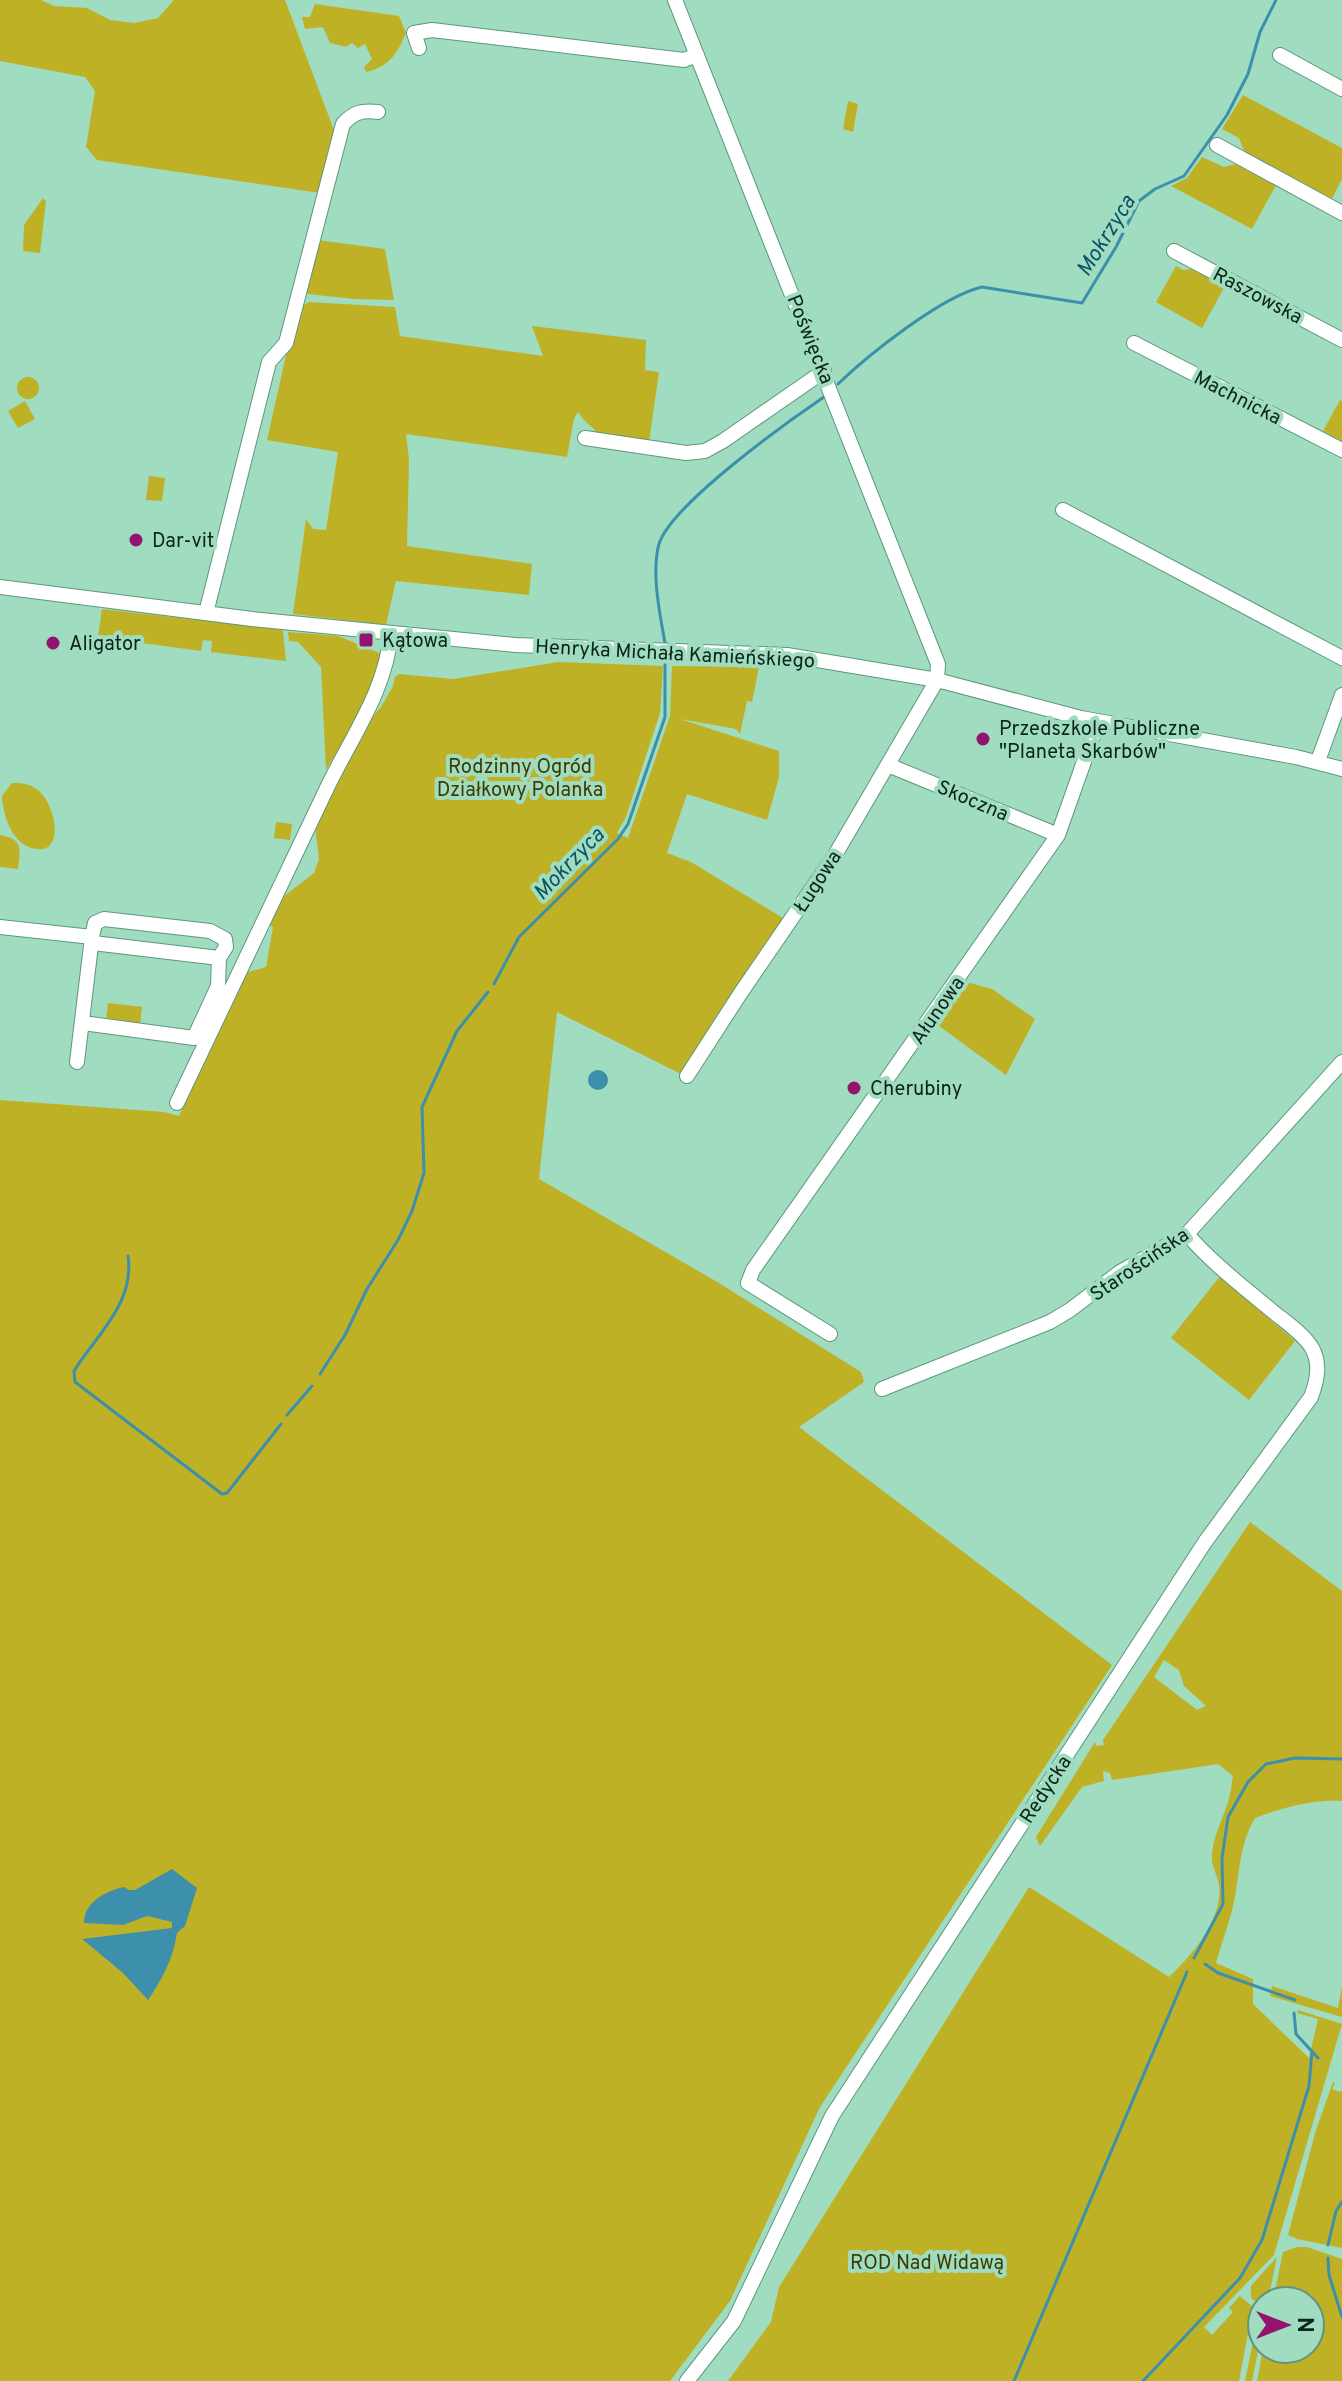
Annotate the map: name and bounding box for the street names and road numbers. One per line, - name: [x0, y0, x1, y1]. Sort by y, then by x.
- street label: Raszowska: [1208, 262, 1306, 331]
- street label: Poświęcka: [779, 291, 839, 388]
- street label: Machnicka: [1189, 366, 1285, 432]
- street label: Henryka Michała Kamieńskiego: [534, 635, 816, 675]
- street label: Skoczna: [932, 775, 1012, 829]
- street label: Ługowa: [789, 846, 848, 918]
- street label: Ałunowa: [906, 972, 971, 1050]
- street label: Starościńska: [1086, 1223, 1195, 1308]
- street label: Redycka: [1015, 1751, 1078, 1829]

